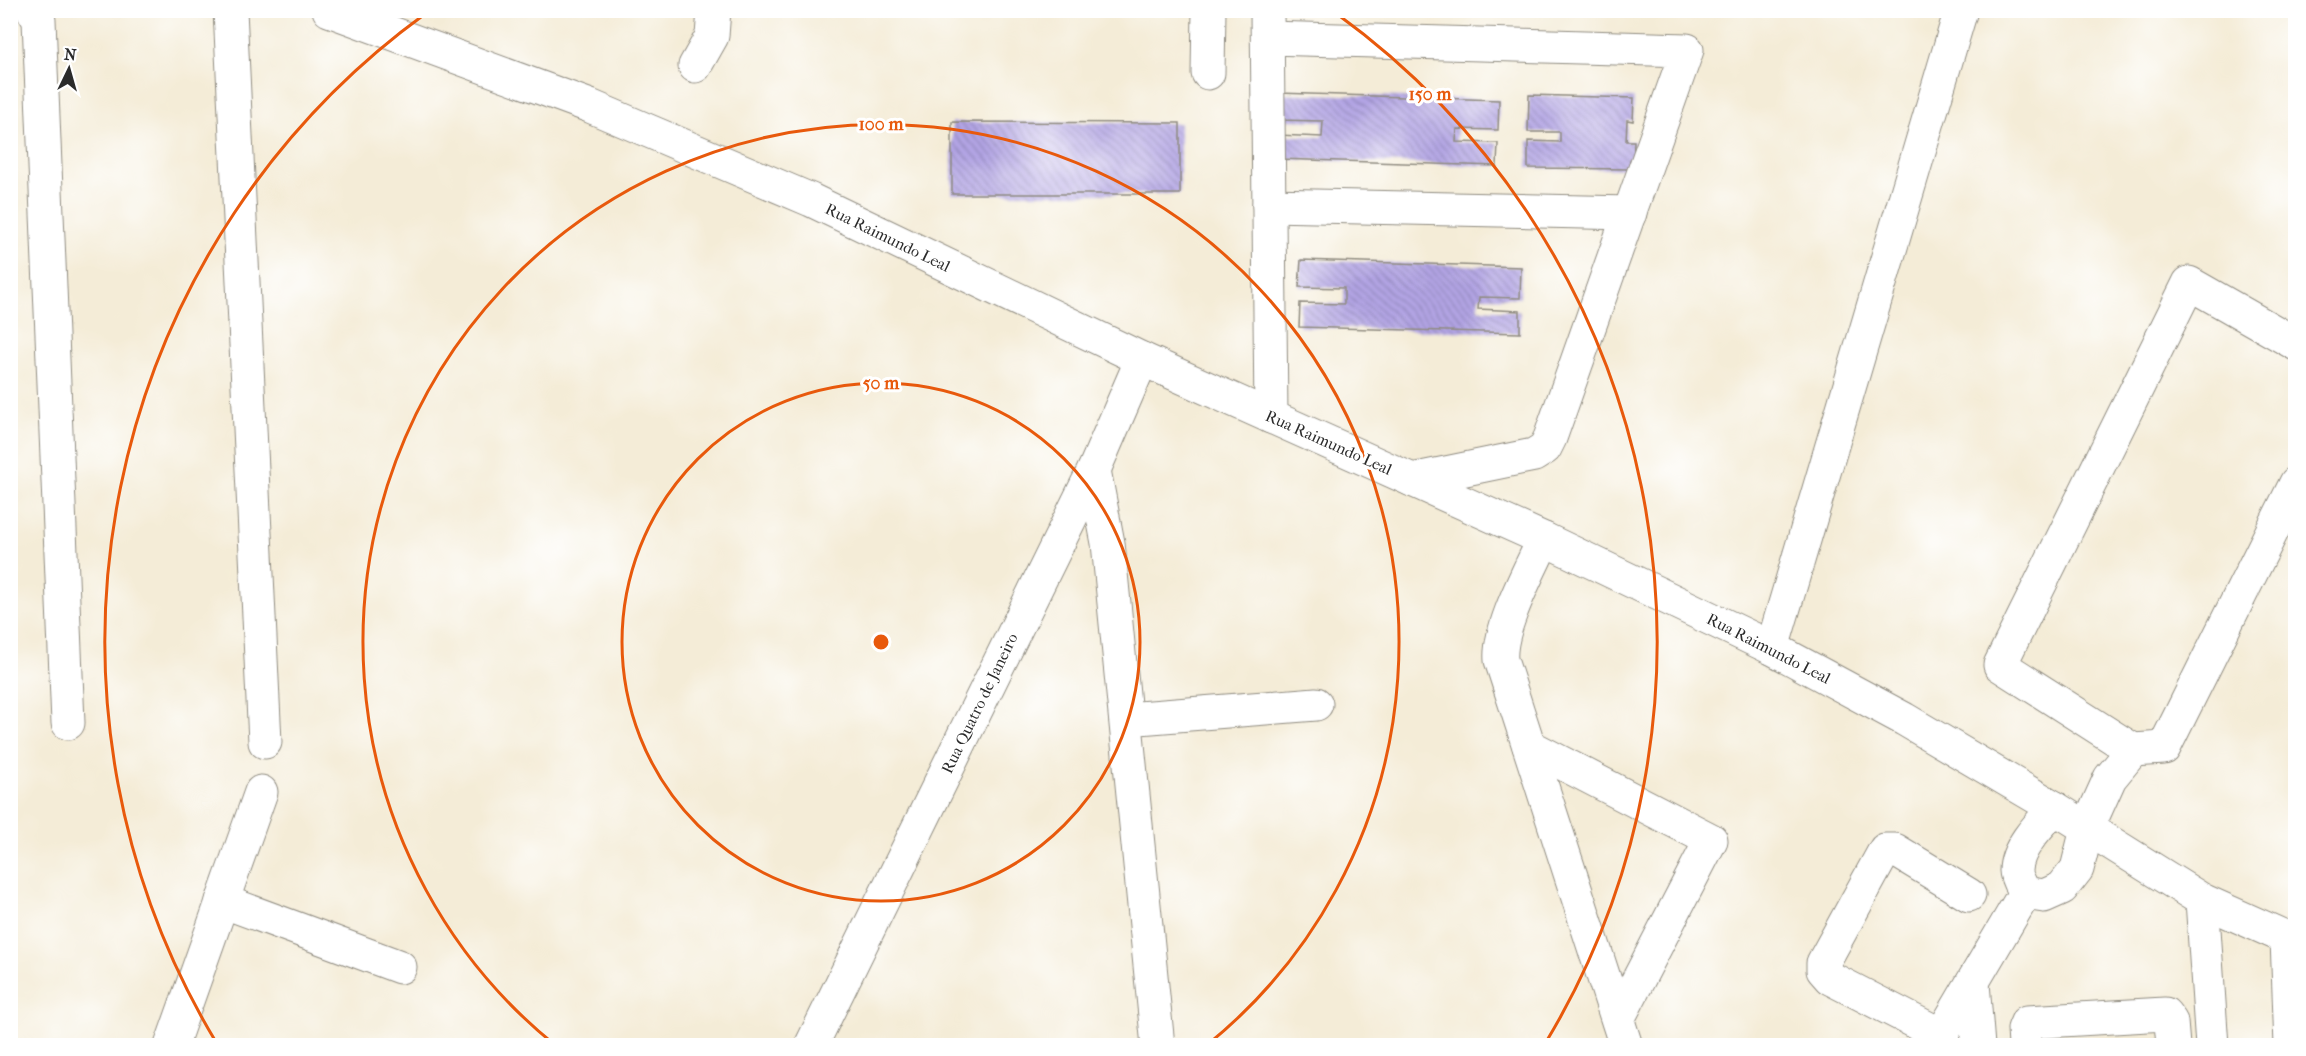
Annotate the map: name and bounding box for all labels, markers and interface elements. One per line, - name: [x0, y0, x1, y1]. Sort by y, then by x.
- north arrow: [39, 39, 99, 99]
- text: N: [63, 45, 78, 65]
- text: 150 m: [1409, 84, 1452, 105]
- text: 100 m: [858, 114, 905, 135]
- street label: Rua Raimundo Leal: [822, 199, 954, 276]
- text: 50 m: [863, 373, 900, 394]
- street label: Rua Raimundo Leal: [1263, 406, 1395, 479]
- street label: Rua Raimundo Leal: [1704, 609, 1834, 688]
- street label: Rua Quatro de Janeiro: [937, 630, 1022, 776]
- centre of rings: [871, 632, 891, 652]

